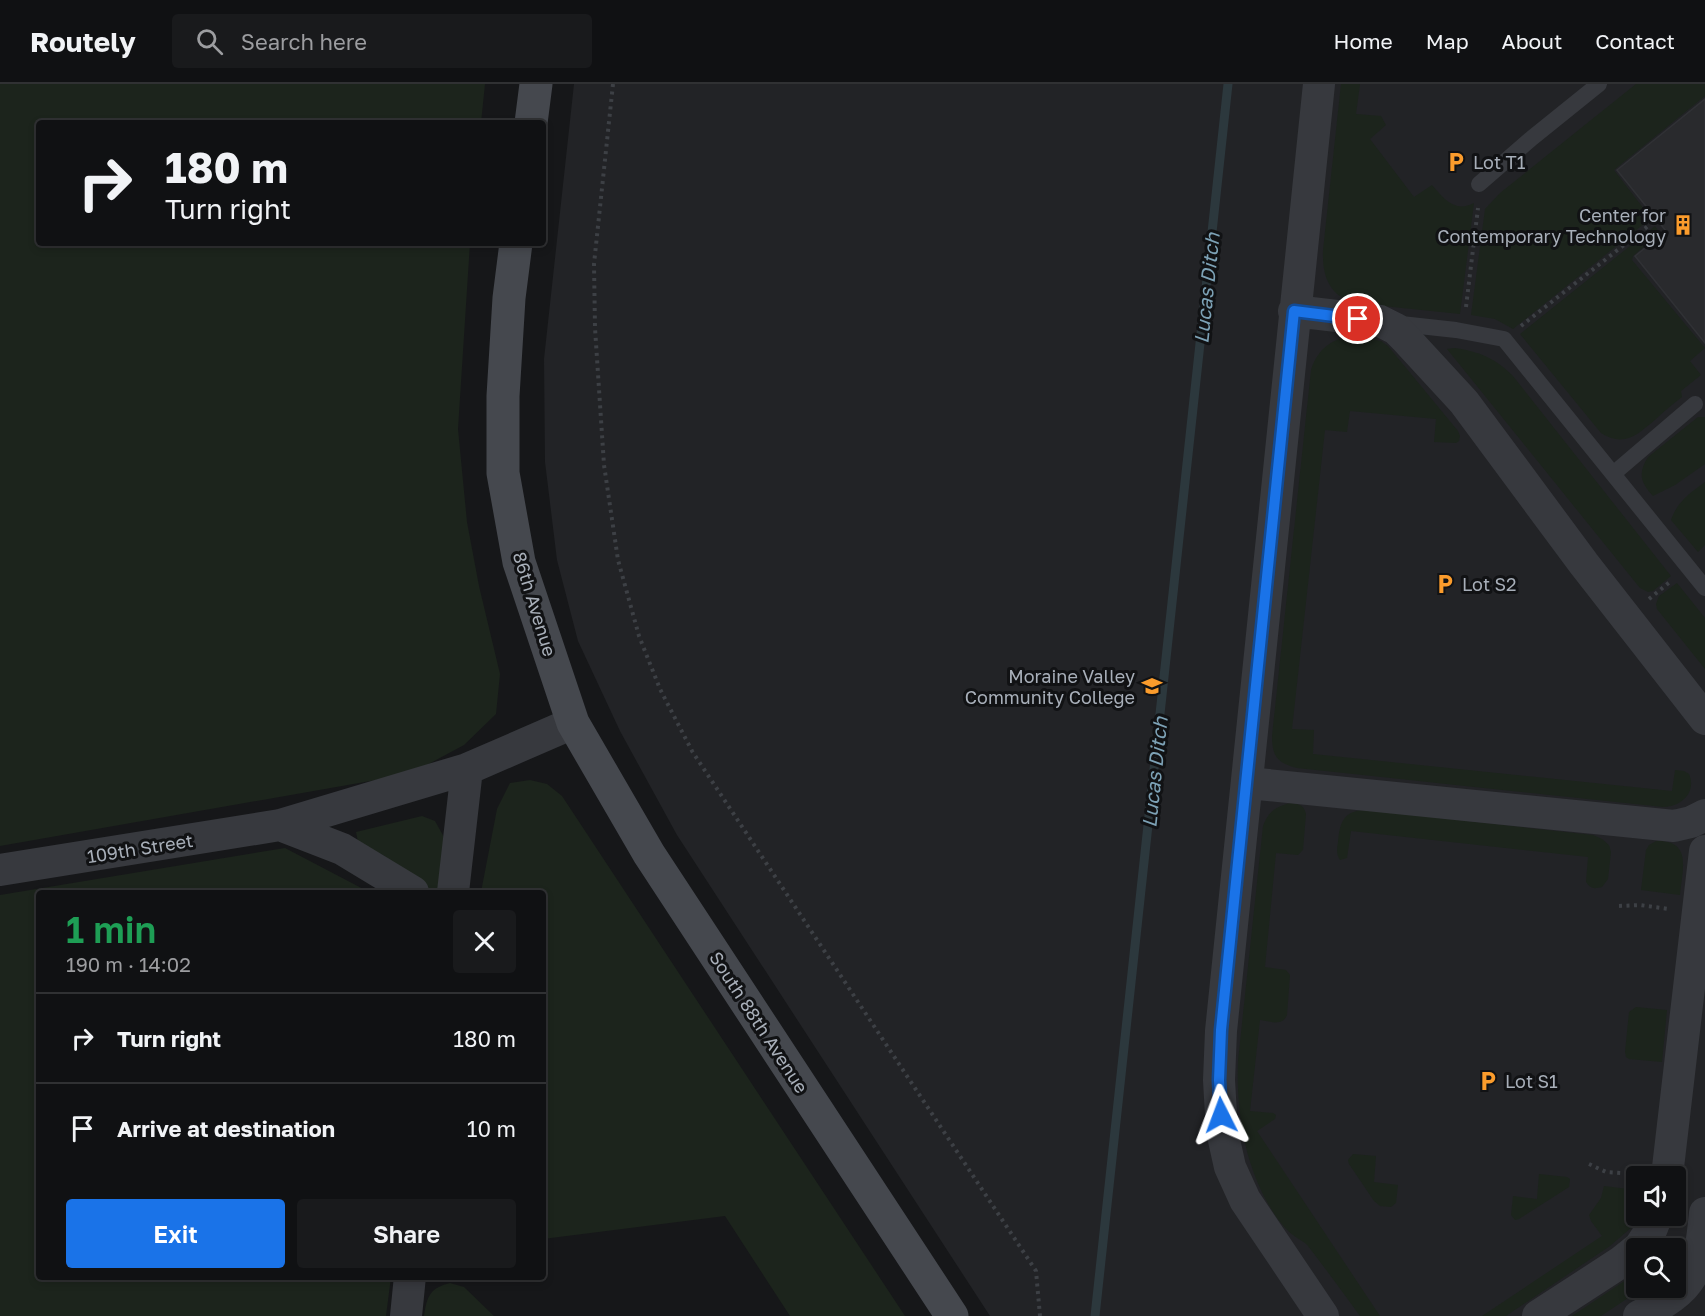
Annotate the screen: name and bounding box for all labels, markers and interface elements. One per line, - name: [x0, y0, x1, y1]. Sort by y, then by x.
- search box: [172, 14, 592, 68]
- text: Routely: [30, 25, 136, 58]
- icon: search: [193, 25, 226, 58]
- text: Search here: [241, 28, 367, 55]
- text: Home: [1333, 28, 1393, 54]
- text: Map: [1426, 28, 1469, 54]
- text: About: [1502, 28, 1562, 54]
- text: Contact: [1595, 28, 1675, 54]
- text: 180 m: [165, 142, 288, 192]
- icon: right: [66, 144, 144, 222]
- parking icon: Lot T1: [1444, 150, 1468, 174]
- place label: Lot T1: [1473, 151, 1526, 173]
- text: Turn right: [165, 193, 291, 225]
- place label: Center for Contemporary Technology: [1437, 204, 1666, 247]
- building icon: Center for Contemporary Technology: [1671, 213, 1695, 237]
- water label: Lucas Ditch: [1188, 231, 1224, 345]
- pin: [1332, 293, 1383, 344]
- icon: arrive: [1341, 302, 1374, 335]
- street label: 86th Avenue: [509, 549, 561, 659]
- parking icon: Lot S2: [1433, 572, 1457, 596]
- place label: Lot S2: [1462, 573, 1517, 595]
- place label: Moraine Valley Community College: [965, 665, 1135, 708]
- school or university icon: Moraine Valley Community College: [1140, 674, 1164, 698]
- water label: Lucas Ditch: [1136, 715, 1172, 829]
- street label: 109th Street: [86, 829, 194, 867]
- text: 1 min: [66, 908, 156, 951]
- button: close: [453, 910, 516, 973]
- street label: South 88th Avenue: [705, 947, 813, 1097]
- text: 190 m · 14:02: [66, 952, 191, 976]
- icon: right: [66, 1022, 99, 1055]
- text: Turn right: [117, 1025, 221, 1052]
- text: 180 m: [453, 1025, 516, 1052]
- parking icon: Lot S1: [1476, 1069, 1500, 1093]
- place label: Lot S1: [1505, 1070, 1558, 1092]
- position arrow: [1189, 1083, 1253, 1147]
- icon: arrive: [66, 1112, 99, 1145]
- text: Arrive at destination: [117, 1115, 335, 1142]
- text: 10 m: [467, 1115, 516, 1142]
- map controls: [1626, 1166, 1686, 1298]
- button: sound: [1626, 1166, 1686, 1226]
- button: Exit: [66, 1199, 285, 1268]
- button: Share: [297, 1199, 516, 1268]
- button: search: [1626, 1238, 1686, 1298]

